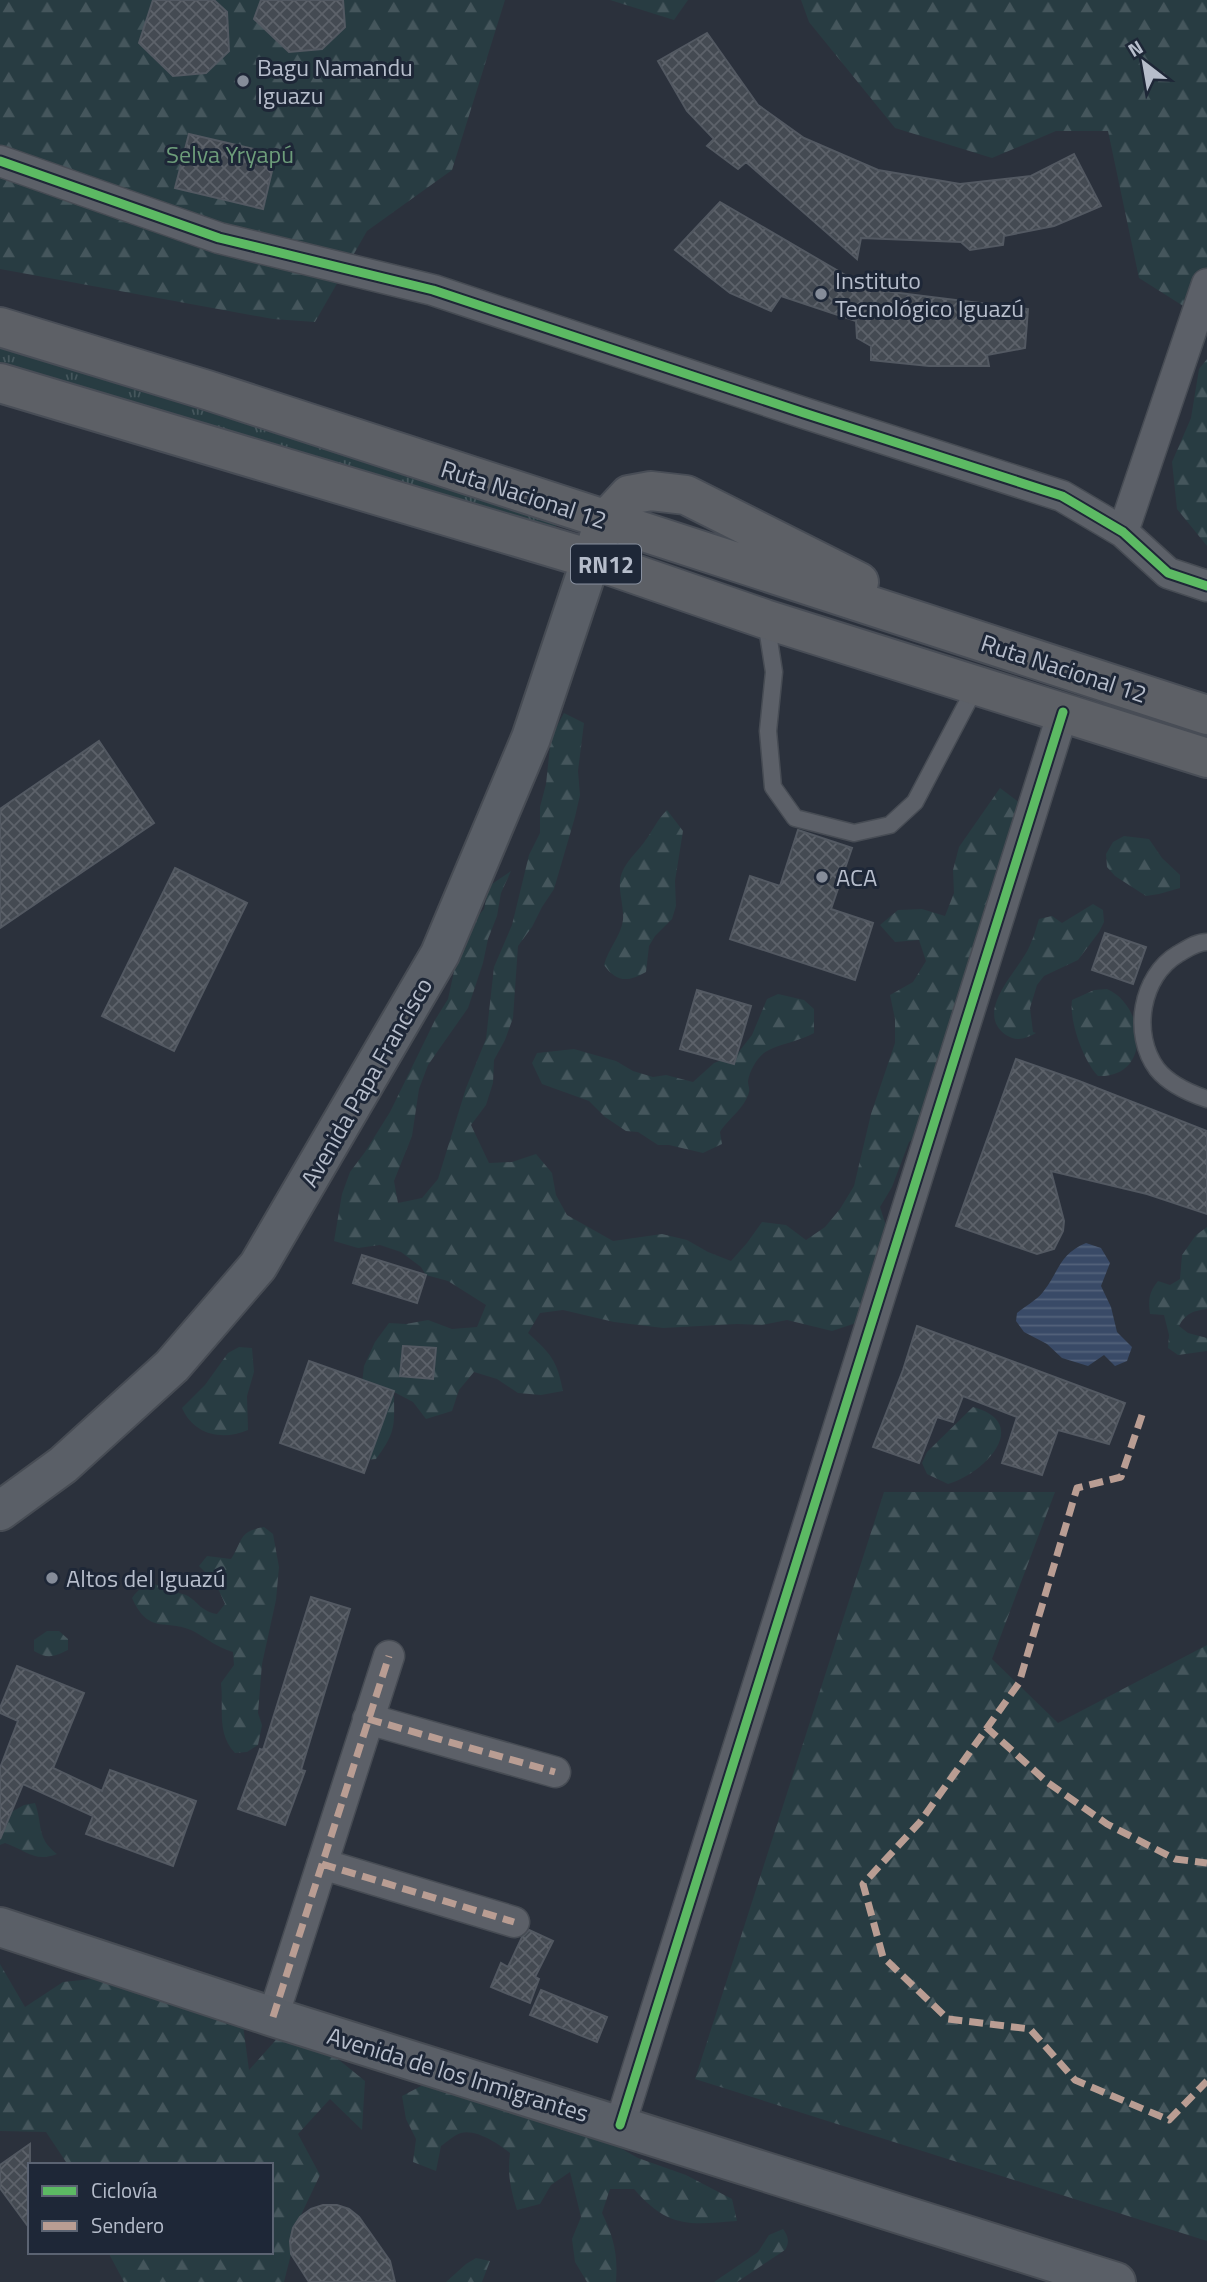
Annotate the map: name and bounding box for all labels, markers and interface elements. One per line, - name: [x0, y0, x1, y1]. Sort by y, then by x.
- north arrow: [1109, 28, 1179, 98]
- text: N: [1122, 32, 1148, 64]
- place label: Bagu Namandu Iguazu: [257, 49, 413, 113]
- marker: Bagu Namandu Iguazu: [235, 73, 251, 89]
- park label: Selva Yryapú: [166, 136, 294, 172]
- place label: Instituto Tecnológico Iguazú: [835, 262, 1024, 326]
- marker: Instituto Tecnológico Iguazú: [813, 286, 829, 302]
- street label: Ruta Nacional 12: [436, 450, 612, 538]
- road number: RN12: [571, 544, 641, 584]
- street label: Ruta Nacional 12: [976, 624, 1152, 712]
- place label: ACA: [836, 859, 877, 895]
- marker: ACA: [814, 869, 830, 885]
- street label: Avenida Papa Francisco: [291, 970, 441, 1194]
- place label: Altos del Iguazú: [66, 1560, 225, 1596]
- marker: Altos del Iguazú: [44, 1570, 60, 1586]
- street label: Avenida de los Inmigrantes: [323, 2017, 593, 2131]
- legend: [28, 2163, 273, 2254]
- text: Ciclovía: [91, 2174, 158, 2206]
- text: Sendero: [91, 2209, 164, 2241]

